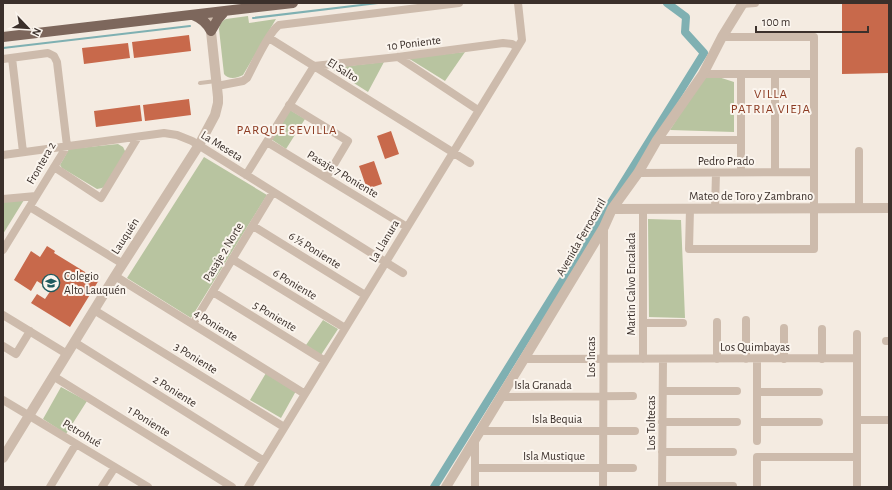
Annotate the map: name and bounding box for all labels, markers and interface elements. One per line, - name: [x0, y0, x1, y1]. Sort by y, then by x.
- north arrow: [8, 8, 48, 48]
- scale bar: [756, 8, 868, 34]
- text: 100 m: [762, 16, 790, 28]
- text: N: [30, 26, 43, 38]
- street label: 10 Poniente: [386, 34, 442, 52]
- street label: El Salto: [325, 56, 361, 84]
- district label: VILLA PATRIA VIEJA: [731, 88, 811, 116]
- district label: PARQUE SEVILLA: [236, 124, 338, 137]
- street label: La Meseta: [199, 129, 245, 164]
- street label: Frontera 2: [24, 139, 58, 186]
- street label: Pasaje 7 Poniente: [305, 148, 381, 201]
- street label: Pedro Prado: [698, 155, 754, 167]
- street label: Mateo de Toro y Zambrano: [689, 190, 813, 203]
- street label: Avenida Ferrocarril: [554, 196, 608, 278]
- street label: Lauquén: [109, 216, 141, 256]
- street label: La Llanura: [367, 217, 402, 264]
- street label: Pasaje 2 Norte: [201, 220, 246, 284]
- street label: 6 ½ Poniente: [287, 229, 343, 271]
- street label: Martin Calvo Encalada: [625, 232, 637, 336]
- street label: 6 Poniente: [271, 266, 319, 302]
- place label: Colegio Alto Lauquén: [64, 270, 126, 296]
- school or university icon: Colegio Alto Lauquén: [41, 273, 61, 293]
- street label: 5 Poniente: [251, 298, 299, 334]
- street label: 4 Poniente: [192, 307, 240, 343]
- street label: Los Incas: [585, 337, 597, 377]
- street label: 3 Poniente: [172, 340, 220, 376]
- street label: Los Quimbayas: [720, 341, 790, 354]
- street label: 2 Poniente: [151, 373, 199, 409]
- street label: Isla Granada: [514, 379, 572, 391]
- street label: Los Toltecas: [645, 396, 657, 450]
- street label: 1 Poniente: [126, 403, 172, 439]
- street label: Isla Bequia: [532, 413, 583, 425]
- street label: Petrohué: [61, 417, 103, 449]
- street label: Isla Mustique: [523, 450, 585, 462]

